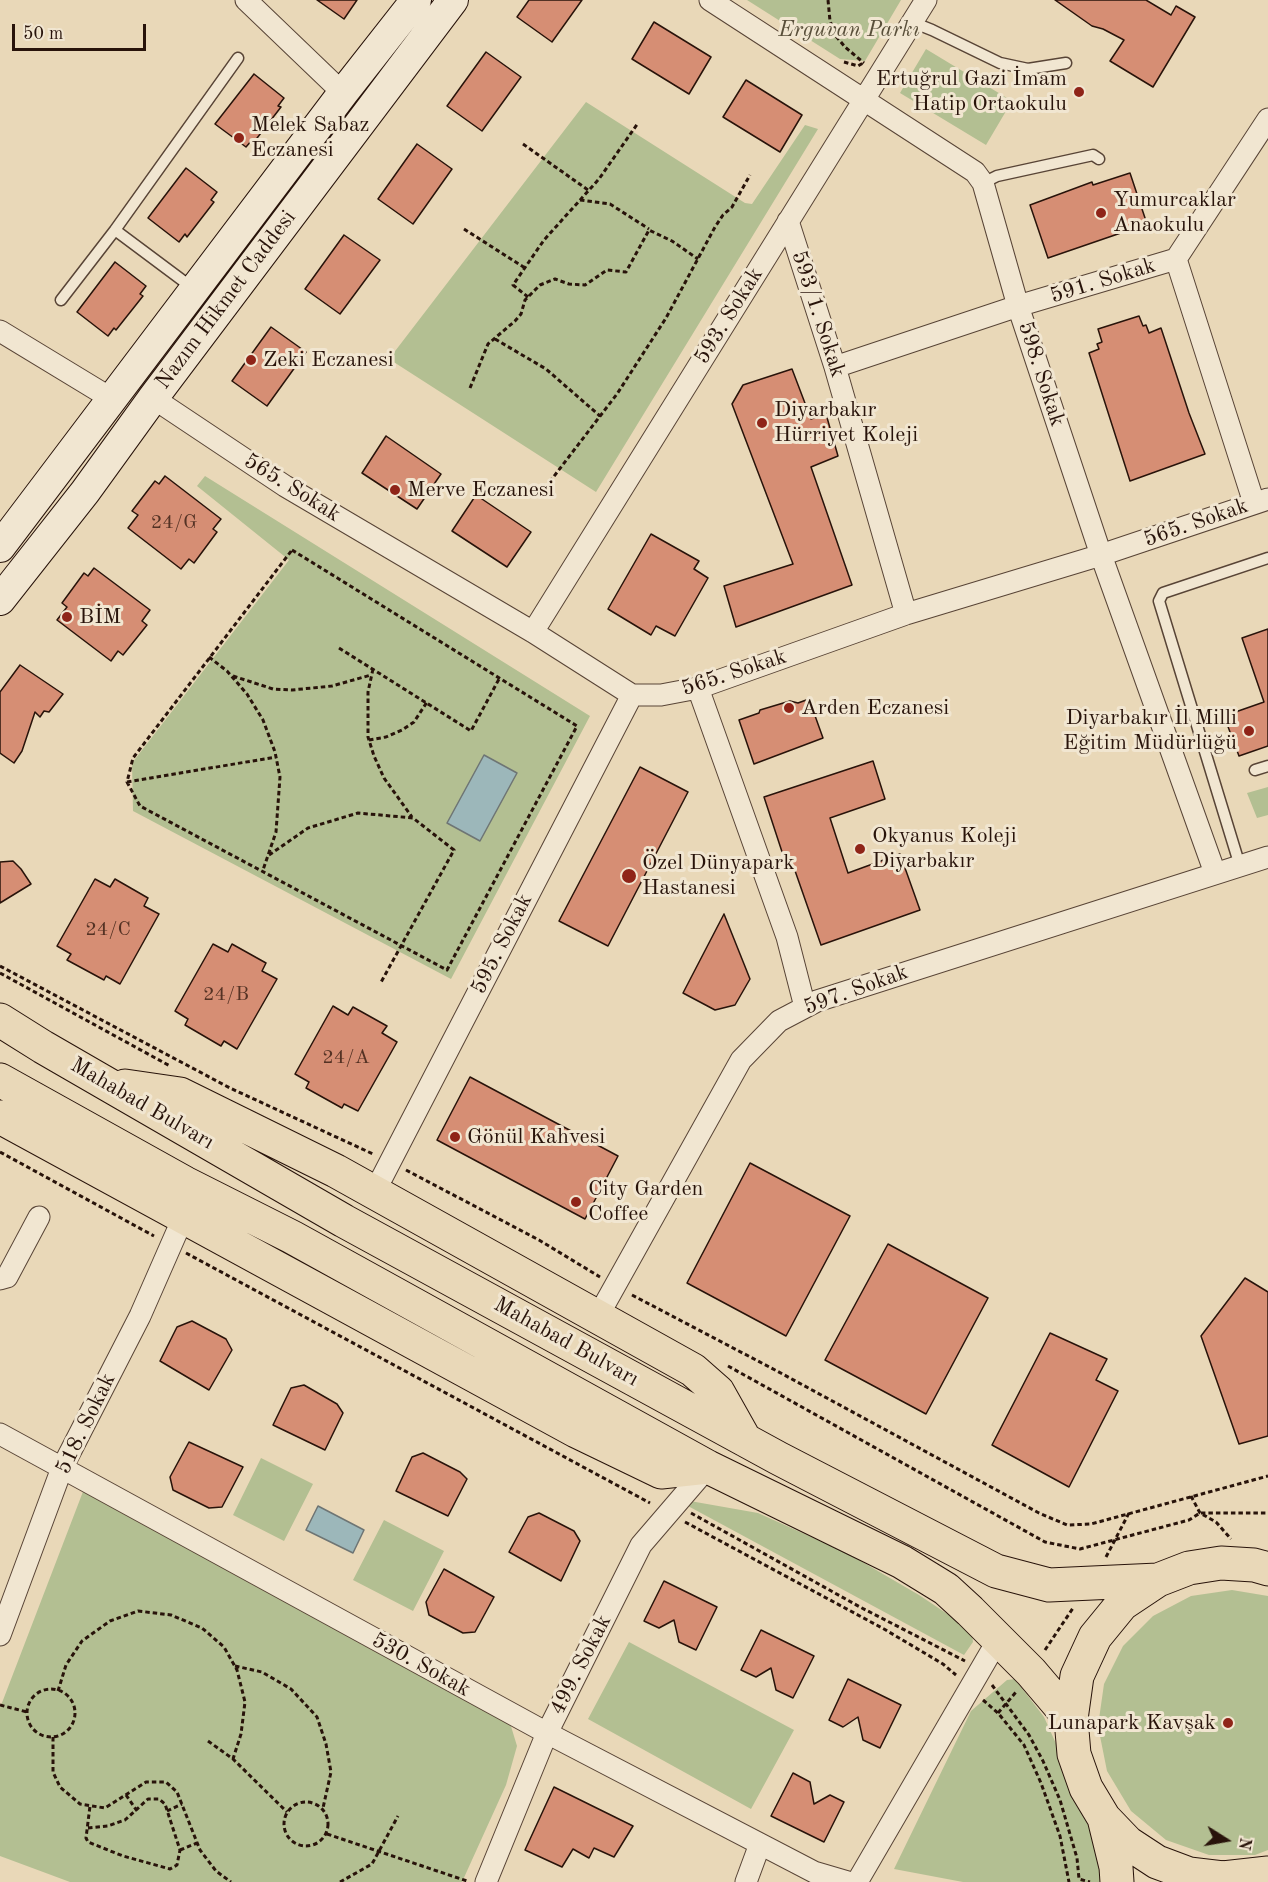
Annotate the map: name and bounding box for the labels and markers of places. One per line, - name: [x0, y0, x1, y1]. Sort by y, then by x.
- place label: Ertuğrul Gazi İmam Hatip Ortaokulu: [876, 66, 1067, 118]
- marker: Ertuğrul Gazi İmam Hatip Ortaokulu: [1072, 85, 1086, 99]
- place label: Melek Sabaz Eczanesi: [251, 112, 370, 164]
- marker: Melek Sabaz Eczanesi: [232, 131, 246, 145]
- place label: Yumurcaklar Anaokulu: [1113, 187, 1236, 238]
- marker: Yumurcaklar Anaokulu: [1094, 206, 1108, 220]
- place label: Zeki Eczanesi: [263, 347, 394, 373]
- marker: Zeki Eczanesi: [244, 353, 258, 367]
- place label: Diyarbakır Hürriyet Koleji: [774, 397, 918, 448]
- marker: Diyarbakır Hürriyet Koleji: [755, 416, 769, 430]
- place label: Merve Eczanesi: [407, 477, 554, 503]
- marker: Merve Eczanesi: [388, 483, 402, 497]
- place label: BİM: [79, 604, 121, 630]
- marker: BİM: [60, 610, 74, 624]
- place label: Arden Eczanesi: [801, 695, 949, 721]
- marker: Arden Eczanesi: [782, 701, 796, 715]
- place label: Diyarbakır İl Milli Eğitim Müdürlüğü: [1063, 705, 1237, 756]
- marker: Diyarbakır İl Milli Eğitim Müdürlüğü: [1242, 724, 1256, 738]
- place label: Okyanus Koleji Diyarbakır: [872, 823, 1017, 874]
- marker: Okyanus Koleji Diyarbakır: [853, 842, 867, 856]
- place label: Özel Dünyapark Hastanesi: [642, 850, 795, 902]
- marker: Özel Dünyapark Hastanesi: [620, 867, 638, 885]
- place label: Gönül Kahvesi: [467, 1124, 605, 1150]
- marker: Gönül Kahvesi: [448, 1130, 462, 1144]
- place label: City Garden Coffee: [588, 1176, 703, 1228]
- marker: City Garden Coffee: [569, 1195, 583, 1209]
- place label: Lunapark Kavşak: [1048, 1710, 1216, 1736]
- marker: Lunapark Kavşak: [1221, 1716, 1235, 1730]

